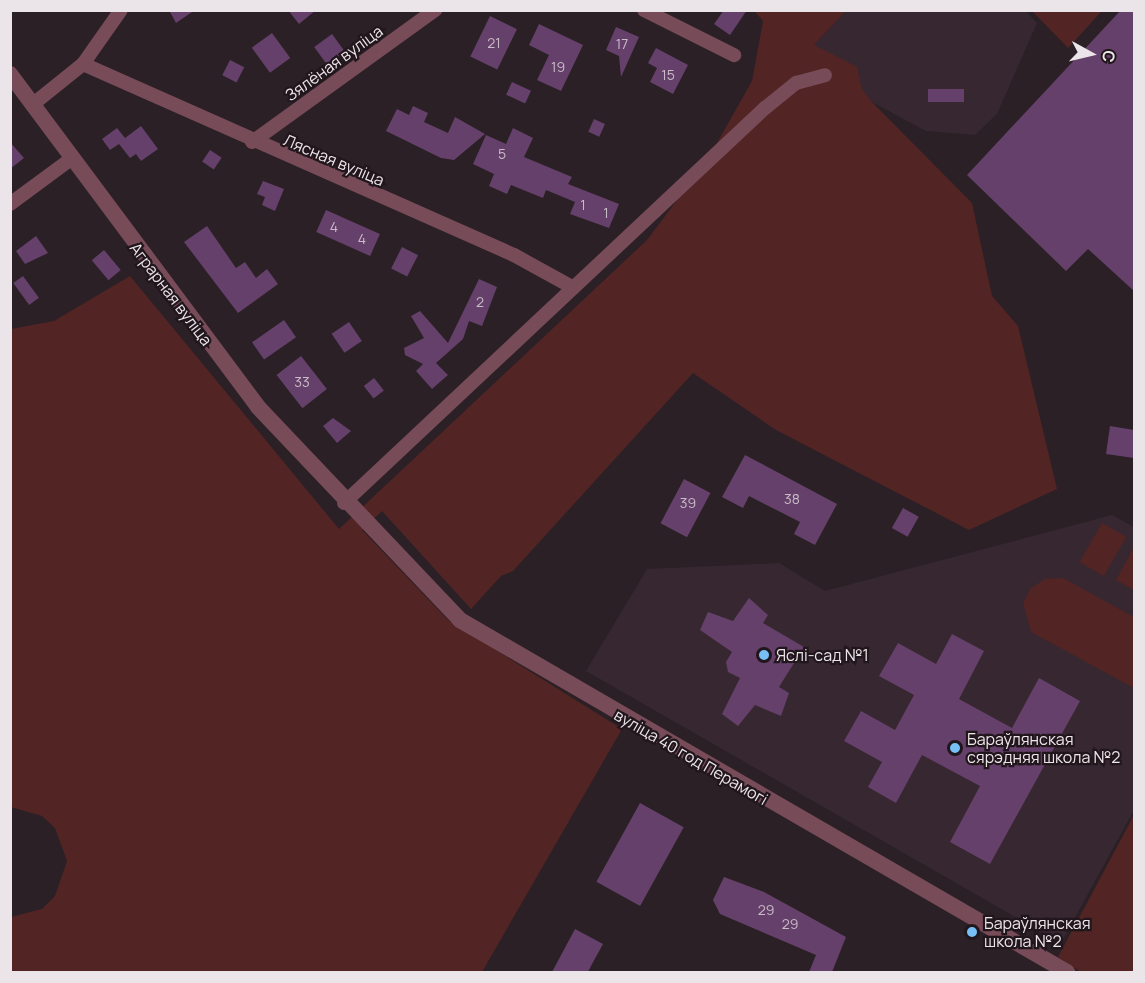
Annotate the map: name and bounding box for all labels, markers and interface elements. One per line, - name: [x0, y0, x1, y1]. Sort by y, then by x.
- street label: Зялёная вуліца: [282, 21, 386, 105]
- north arrow: [1061, 24, 1121, 84]
- house number: 21: [487, 35, 501, 51]
- house number: 17: [616, 36, 628, 52]
- text: С: [1097, 49, 1121, 64]
- house number: 19: [551, 59, 565, 75]
- house number: 15: [661, 67, 675, 83]
- street label: Лясная вуліца: [281, 130, 387, 190]
- house number: 5: [498, 146, 506, 162]
- house number: 1: [580, 197, 586, 213]
- house number: 1: [603, 205, 609, 221]
- house number: 4: [330, 219, 338, 235]
- house number: 4: [358, 231, 366, 247]
- street label: Аграрная вуліца: [126, 239, 216, 349]
- house number: 2: [476, 294, 484, 310]
- house number: 33: [294, 374, 310, 390]
- house number: 38: [784, 491, 800, 507]
- house number: 39: [680, 495, 696, 511]
- place label: Яслі-сад №1: [776, 645, 869, 665]
- marker: Яслі-сад №1: [757, 648, 771, 662]
- street label: вуліца 40 год Перамогі: [611, 705, 771, 809]
- place label: Бараўлянская сярэдняя школа №2: [967, 729, 1120, 767]
- marker: Бараўлянская сярэдняя школа №2: [948, 741, 962, 755]
- house number: 29: [758, 902, 774, 918]
- place label: Бараўлянская школа №2: [984, 913, 1091, 951]
- house number: 29: [782, 916, 798, 932]
- marker: Бараўлянская школа №2: [965, 925, 979, 939]

